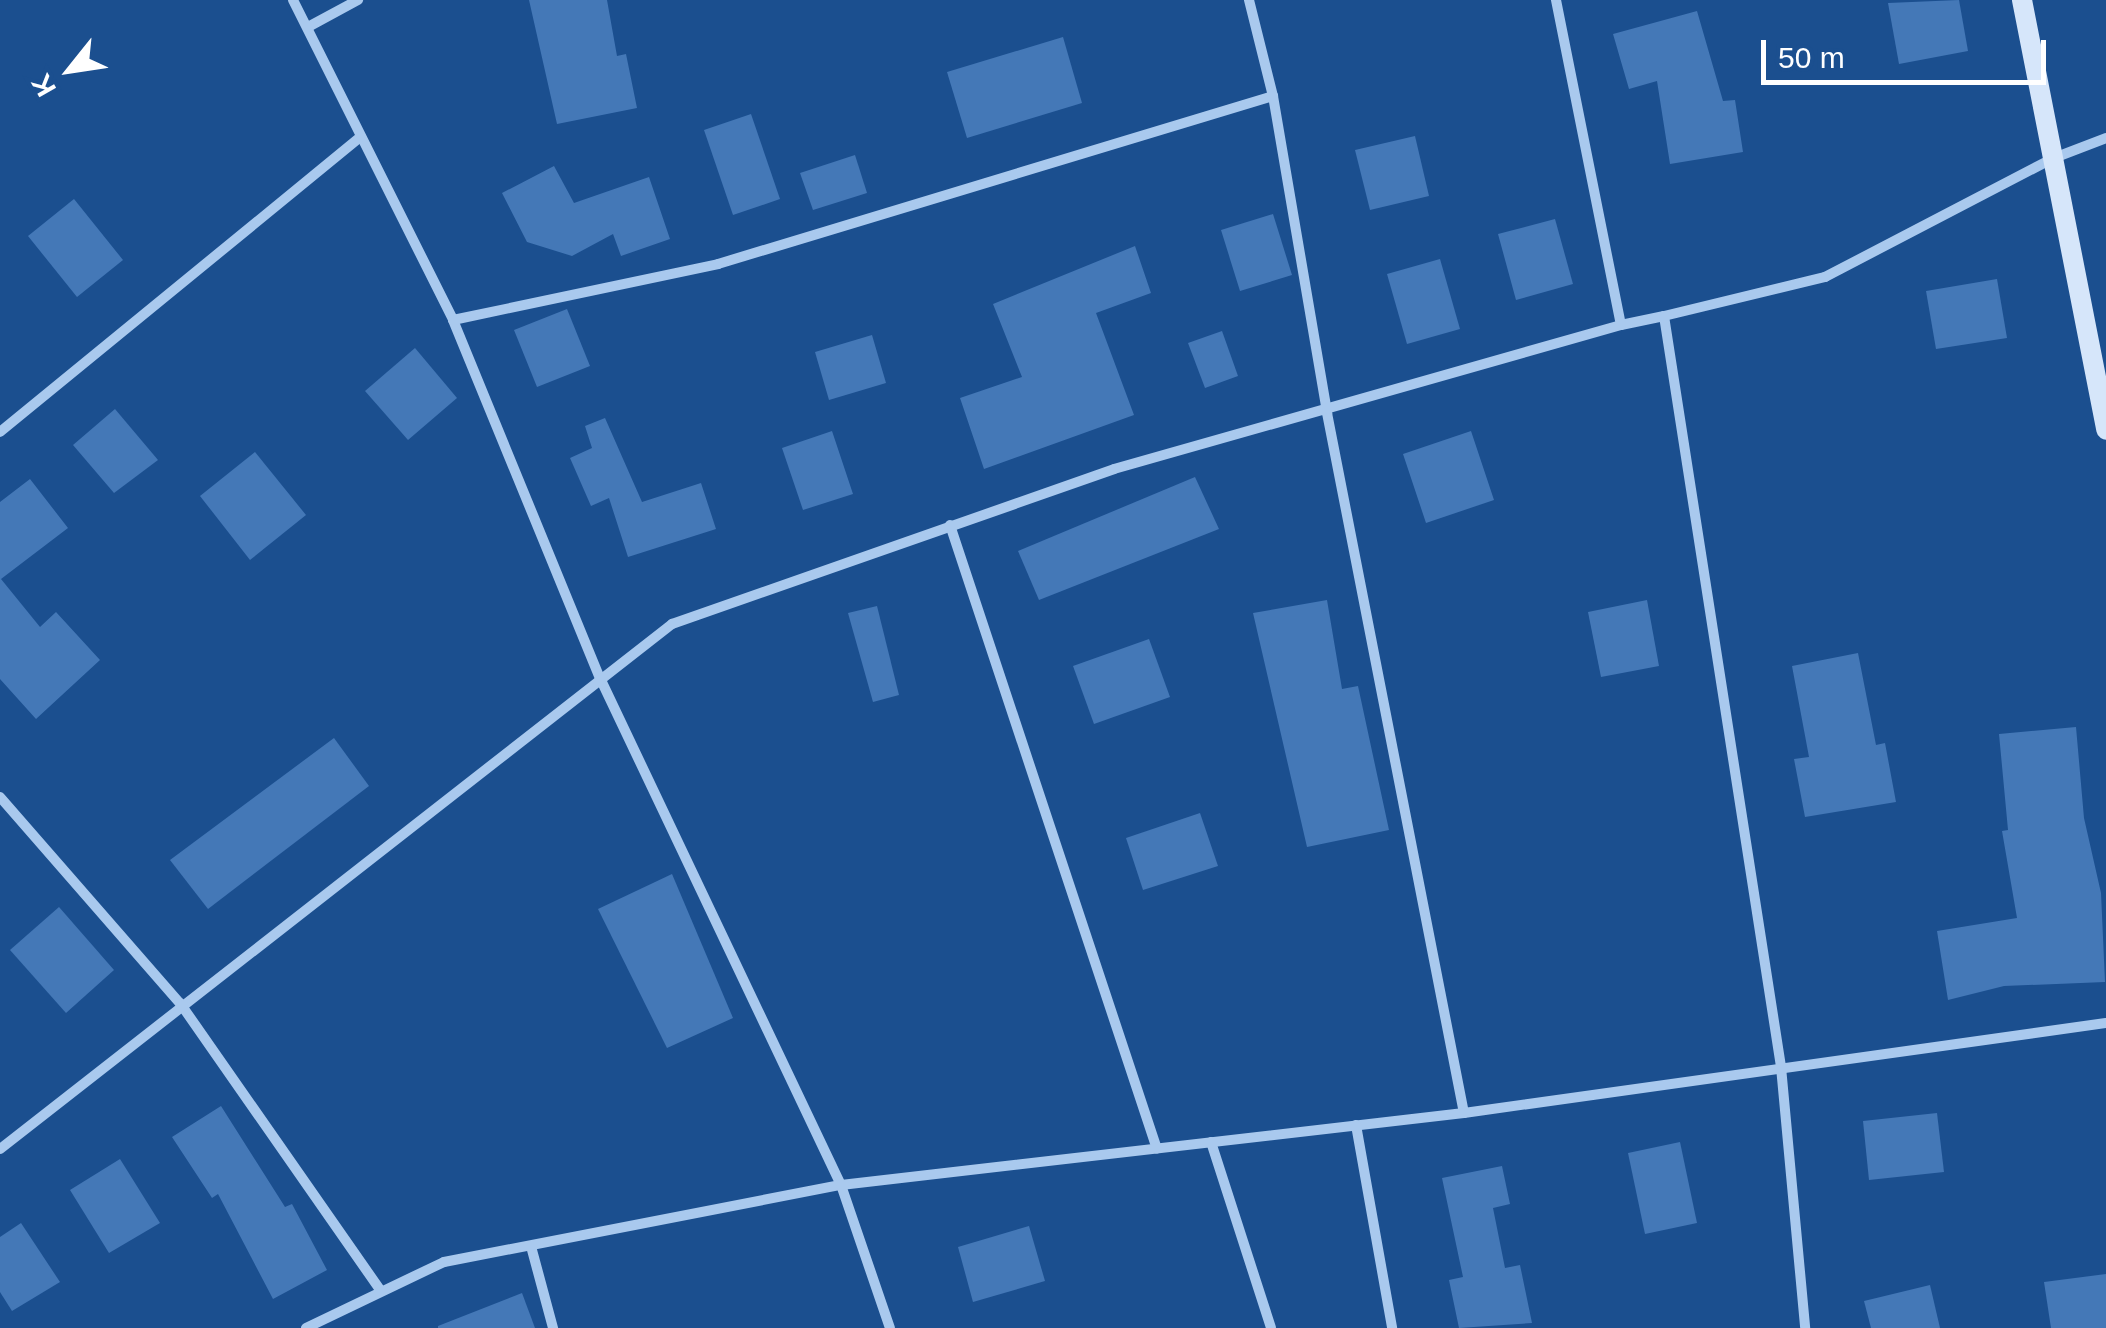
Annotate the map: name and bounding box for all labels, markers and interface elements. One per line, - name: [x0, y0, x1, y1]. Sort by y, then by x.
- north arrow: [20, 20, 120, 120]
- scale bar: [1766, 20, 2051, 82]
- text: 50 m: [1778, 41, 1845, 74]
- text: K: [25, 69, 62, 102]

